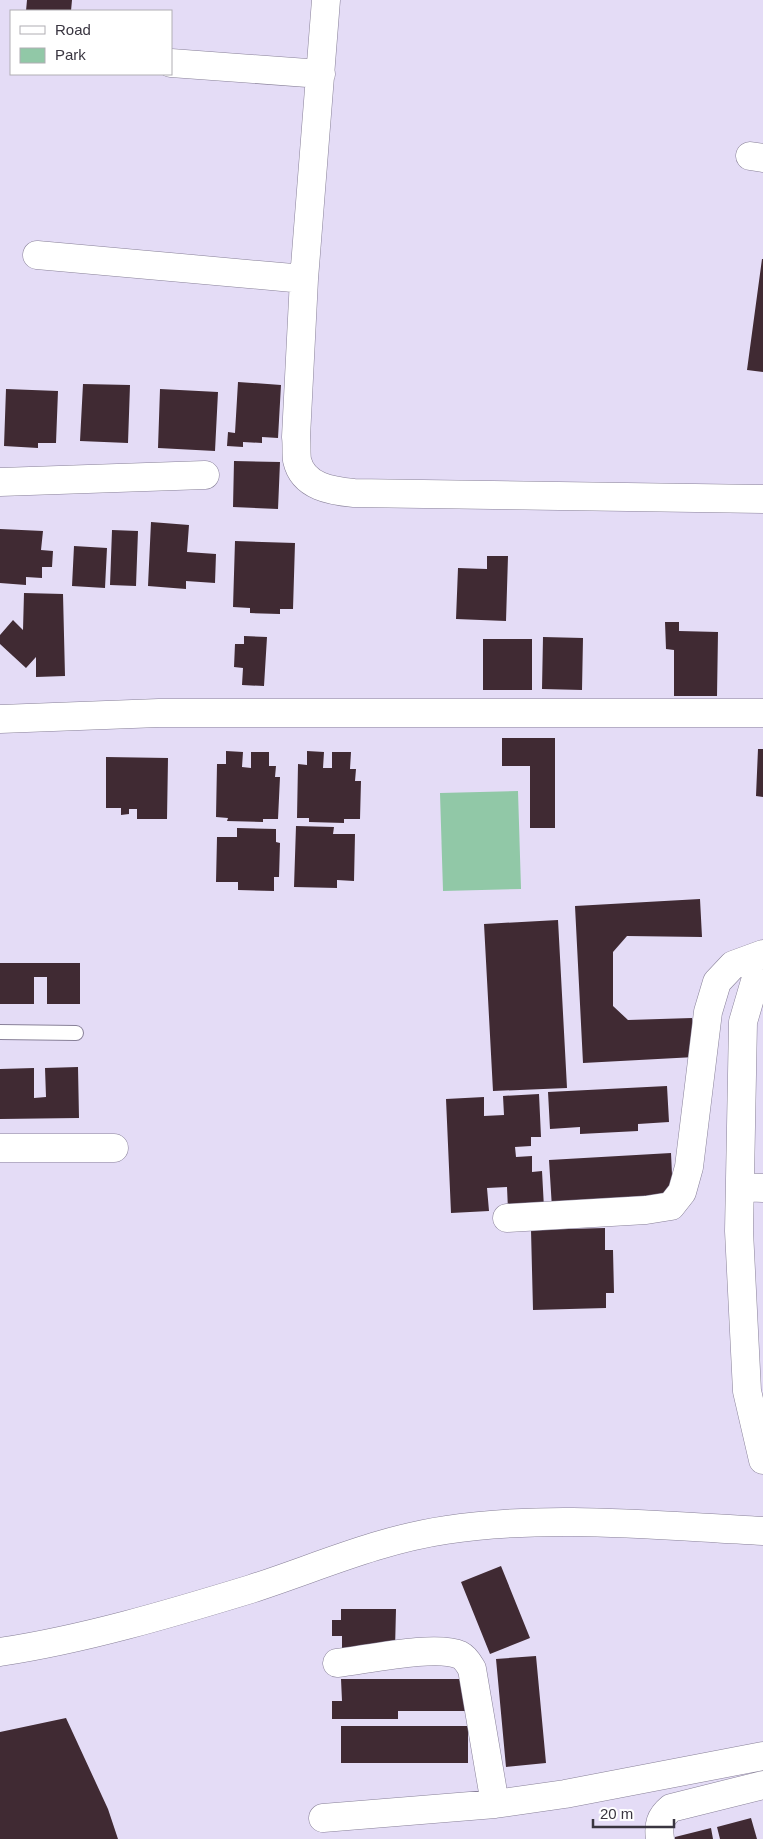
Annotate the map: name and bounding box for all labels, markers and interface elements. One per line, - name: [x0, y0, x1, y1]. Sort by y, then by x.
- legend: [10, 10, 172, 75]
- text: Road: [55, 21, 91, 38]
- text: Park: [55, 46, 86, 63]
- scale bar: [593, 1796, 674, 1828]
- text: 20 m: [600, 1805, 633, 1822]

